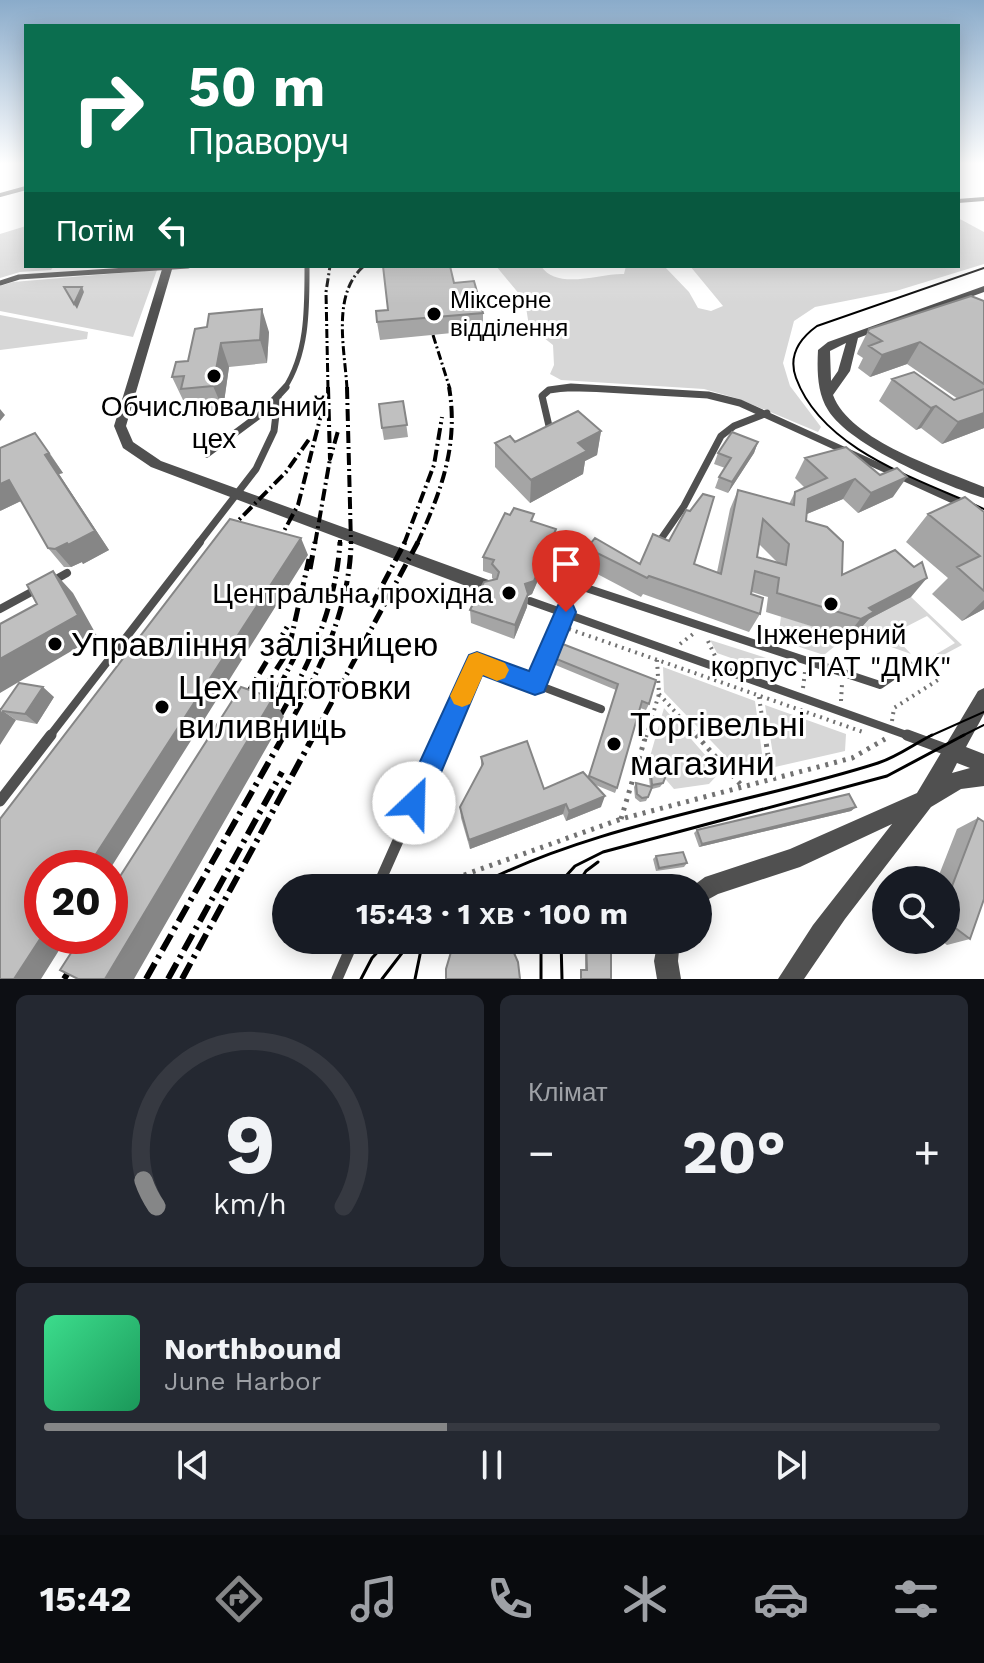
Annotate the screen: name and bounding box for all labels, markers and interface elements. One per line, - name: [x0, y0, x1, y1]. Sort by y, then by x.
- text: 50 m: [188, 54, 325, 120]
- icon: right: [56, 56, 160, 160]
- text: Праворуч: [188, 121, 349, 163]
- icon: left: [151, 208, 195, 252]
- text: Потім: [56, 213, 135, 248]
- place label: Міксерне відділення: [450, 286, 568, 342]
- marker: Міксерне відділення: [425, 305, 443, 323]
- marker: Обчислювальний цех: [205, 367, 223, 385]
- place label: Обчислювальний цех: [101, 390, 327, 455]
- pin: [532, 530, 600, 612]
- icon: arrive: [544, 542, 588, 586]
- place label: Центральна прохідна: [212, 577, 493, 610]
- marker: Центральна прохідна: [500, 584, 518, 602]
- marker: Інженерний корпус ПАТ "ДМК": [822, 595, 840, 613]
- place label: Інженерний корпус ПАТ "ДМК": [711, 618, 951, 683]
- place label: Управління залізницею: [71, 624, 438, 664]
- marker: Управління залізницею: [46, 635, 64, 653]
- place label: Цех підготовки виливниць: [178, 667, 412, 746]
- marker: Цех підготовки виливниць: [153, 698, 171, 716]
- place label: Торгівельні магазини: [630, 704, 805, 783]
- marker: Торгівельні магазини: [605, 735, 623, 753]
- position arrow: [372, 761, 456, 845]
- speed limit sign: 20: [24, 850, 128, 954]
- map controls: [872, 866, 960, 954]
- button: search: [872, 866, 960, 954]
- text: 15:43 · 1 хв · 100 m: [356, 896, 628, 931]
- text: Клімат: [528, 1077, 608, 1107]
- text: 9: [224, 1096, 276, 1193]
- text: 20°: [682, 1117, 786, 1188]
- text: −: [528, 1127, 555, 1179]
- text: +: [913, 1127, 940, 1179]
- text: km/h: [213, 1187, 287, 1221]
- text: Northbound: [164, 1331, 341, 1366]
- text: June Harbor: [164, 1366, 321, 1396]
- icon: previous: [171, 1443, 215, 1487]
- icon: pause: [470, 1443, 514, 1487]
- icon: next: [769, 1443, 813, 1487]
- icon: directions: [211, 1571, 267, 1627]
- icon: music: [346, 1571, 402, 1627]
- icon: phone: [482, 1571, 538, 1627]
- icon: climate: [617, 1571, 673, 1627]
- icon: car: [753, 1571, 809, 1627]
- icon: filters: [888, 1571, 944, 1627]
- text: 15:42: [40, 1578, 131, 1620]

